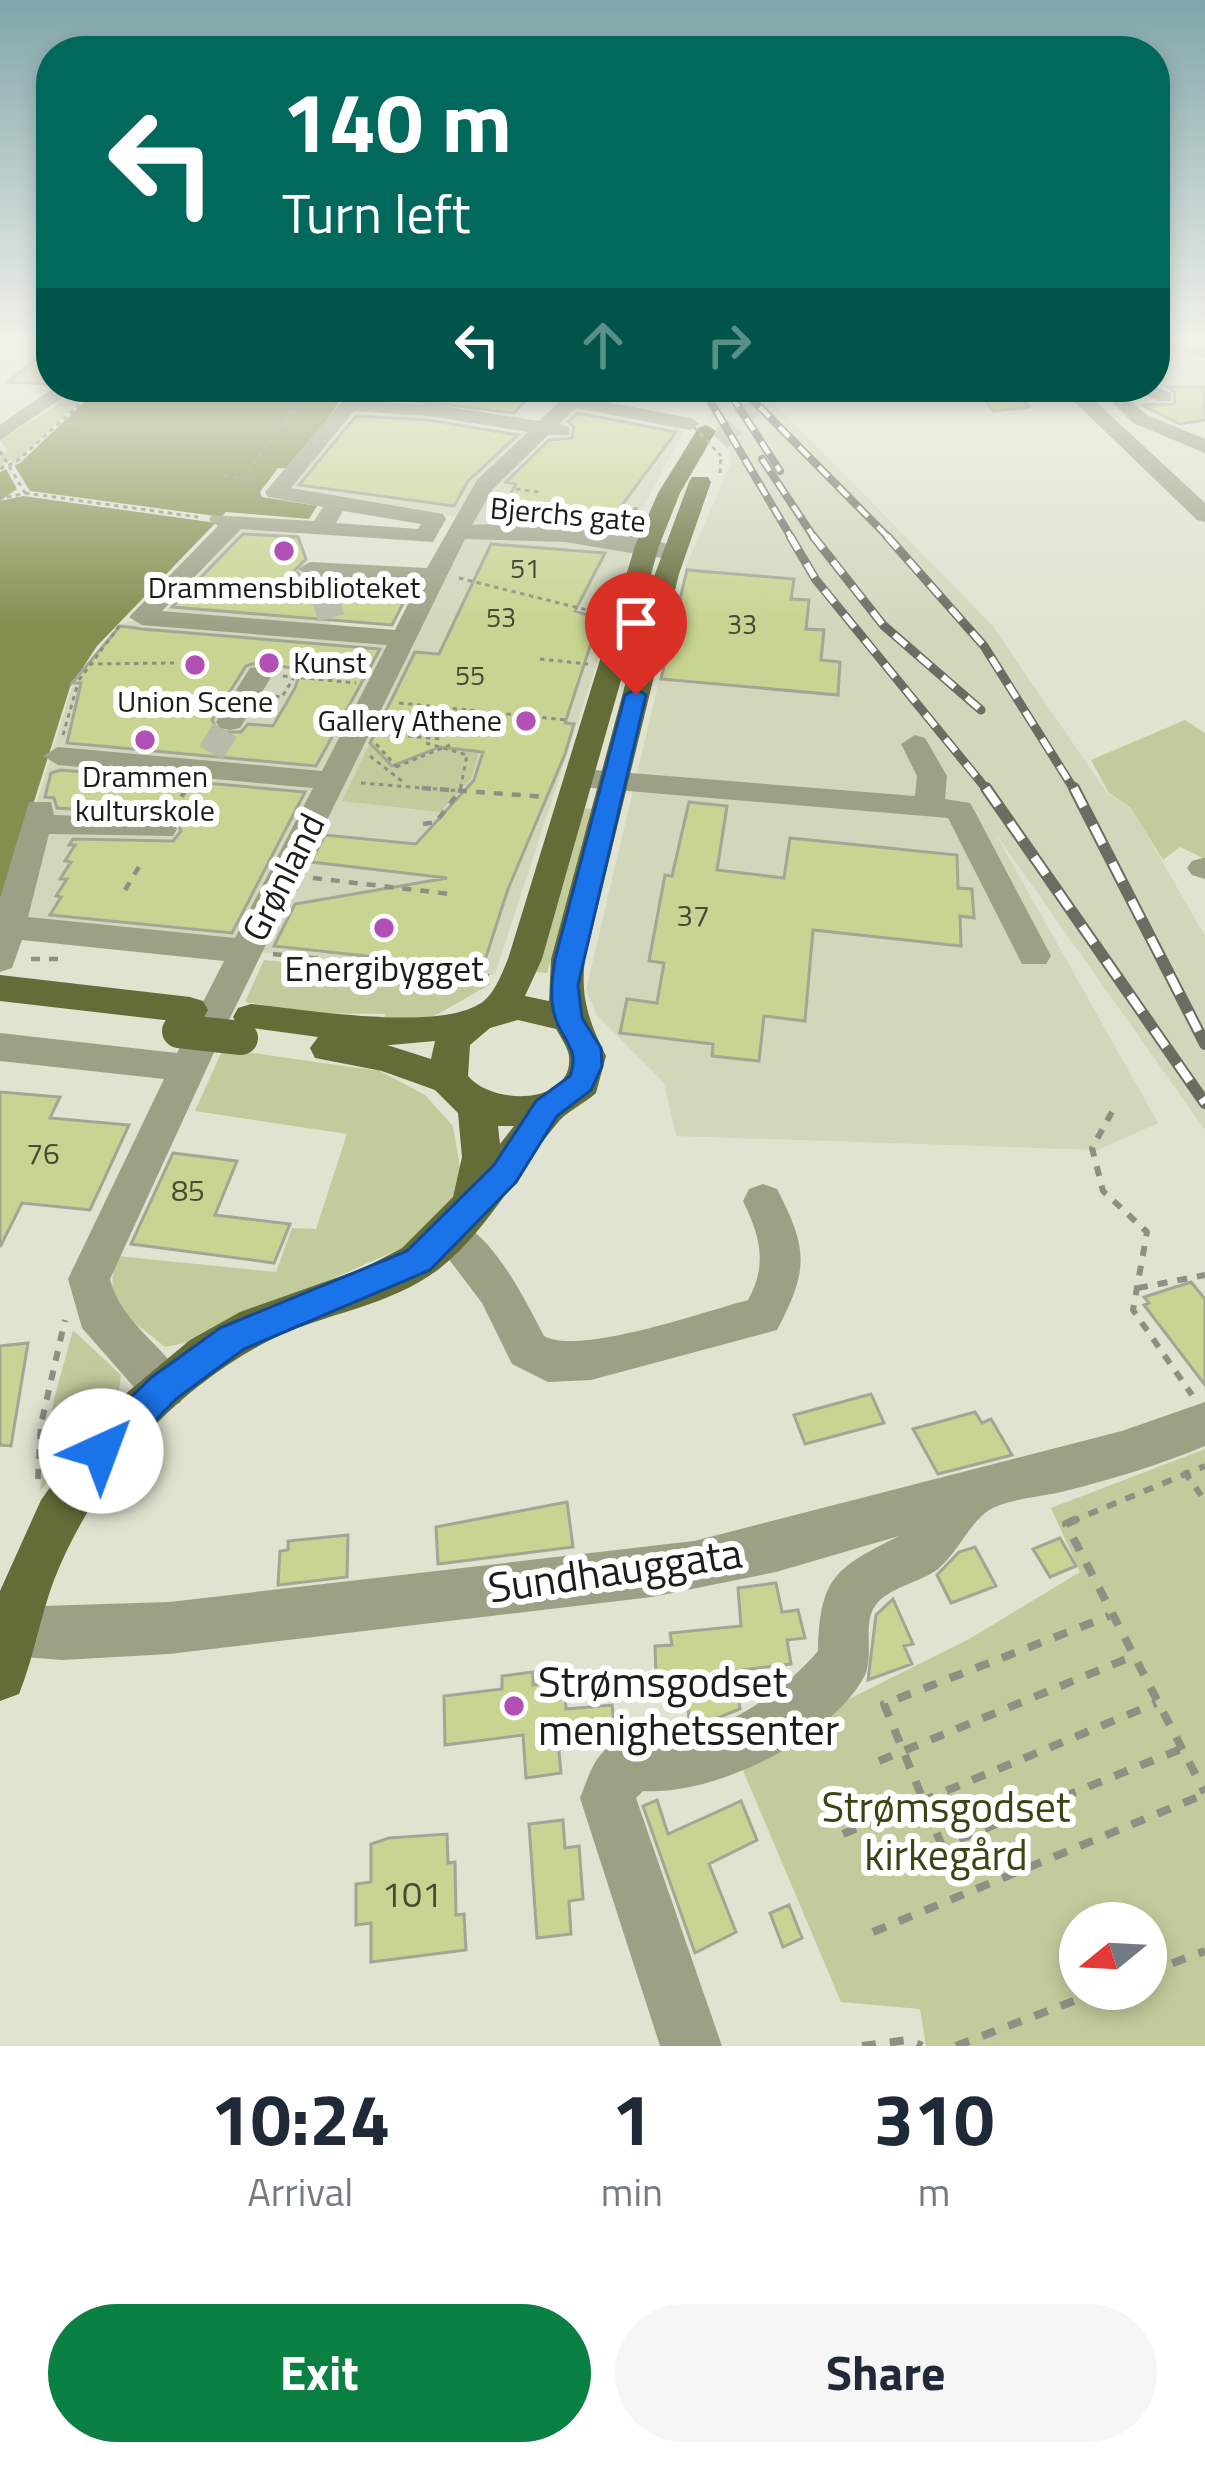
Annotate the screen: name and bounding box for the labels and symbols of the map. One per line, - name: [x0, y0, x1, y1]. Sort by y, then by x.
- street label: Bjerchs gate: [488, 484, 648, 544]
- marker: Drammensbiblioteket: [271, 538, 297, 564]
- house number: 51: [510, 547, 540, 588]
- place label: Drammensbiblioteket: [148, 564, 421, 610]
- pin: [585, 572, 687, 695]
- house number: 53: [486, 596, 516, 637]
- house number: 33: [727, 603, 757, 644]
- place label: Kunst: [293, 639, 367, 685]
- marker: Kunst: [256, 650, 282, 676]
- marker: Union Scene: [182, 652, 208, 678]
- house number: 55: [455, 654, 485, 695]
- place label: Union Scene: [117, 678, 273, 724]
- place label: Gallery Athene: [318, 697, 502, 743]
- marker: Gallery Athene: [513, 708, 539, 734]
- marker: Drammen kulturskole: [132, 727, 158, 753]
- place label: Drammen kulturskole: [75, 753, 215, 833]
- street label: Grønland: [227, 803, 338, 950]
- house number: 37: [676, 892, 710, 938]
- marker: Energibygget: [371, 915, 397, 941]
- place label: Energibygget: [284, 940, 484, 995]
- house number: 76: [26, 1130, 60, 1176]
- house number: 85: [171, 1167, 205, 1213]
- position arrow: [38, 1388, 164, 1514]
- street label: Sundhauggata: [484, 1520, 746, 1618]
- place label: Strømsgodset menighetssenter: [538, 1649, 839, 1761]
- marker: Strømsgodset menighetssenter: [501, 1693, 527, 1719]
- park label: Strømsgodset kirkegård: [821, 1774, 1071, 1886]
- house number: 101: [382, 1866, 442, 1921]
- north arrow: [1059, 1902, 1167, 2010]

